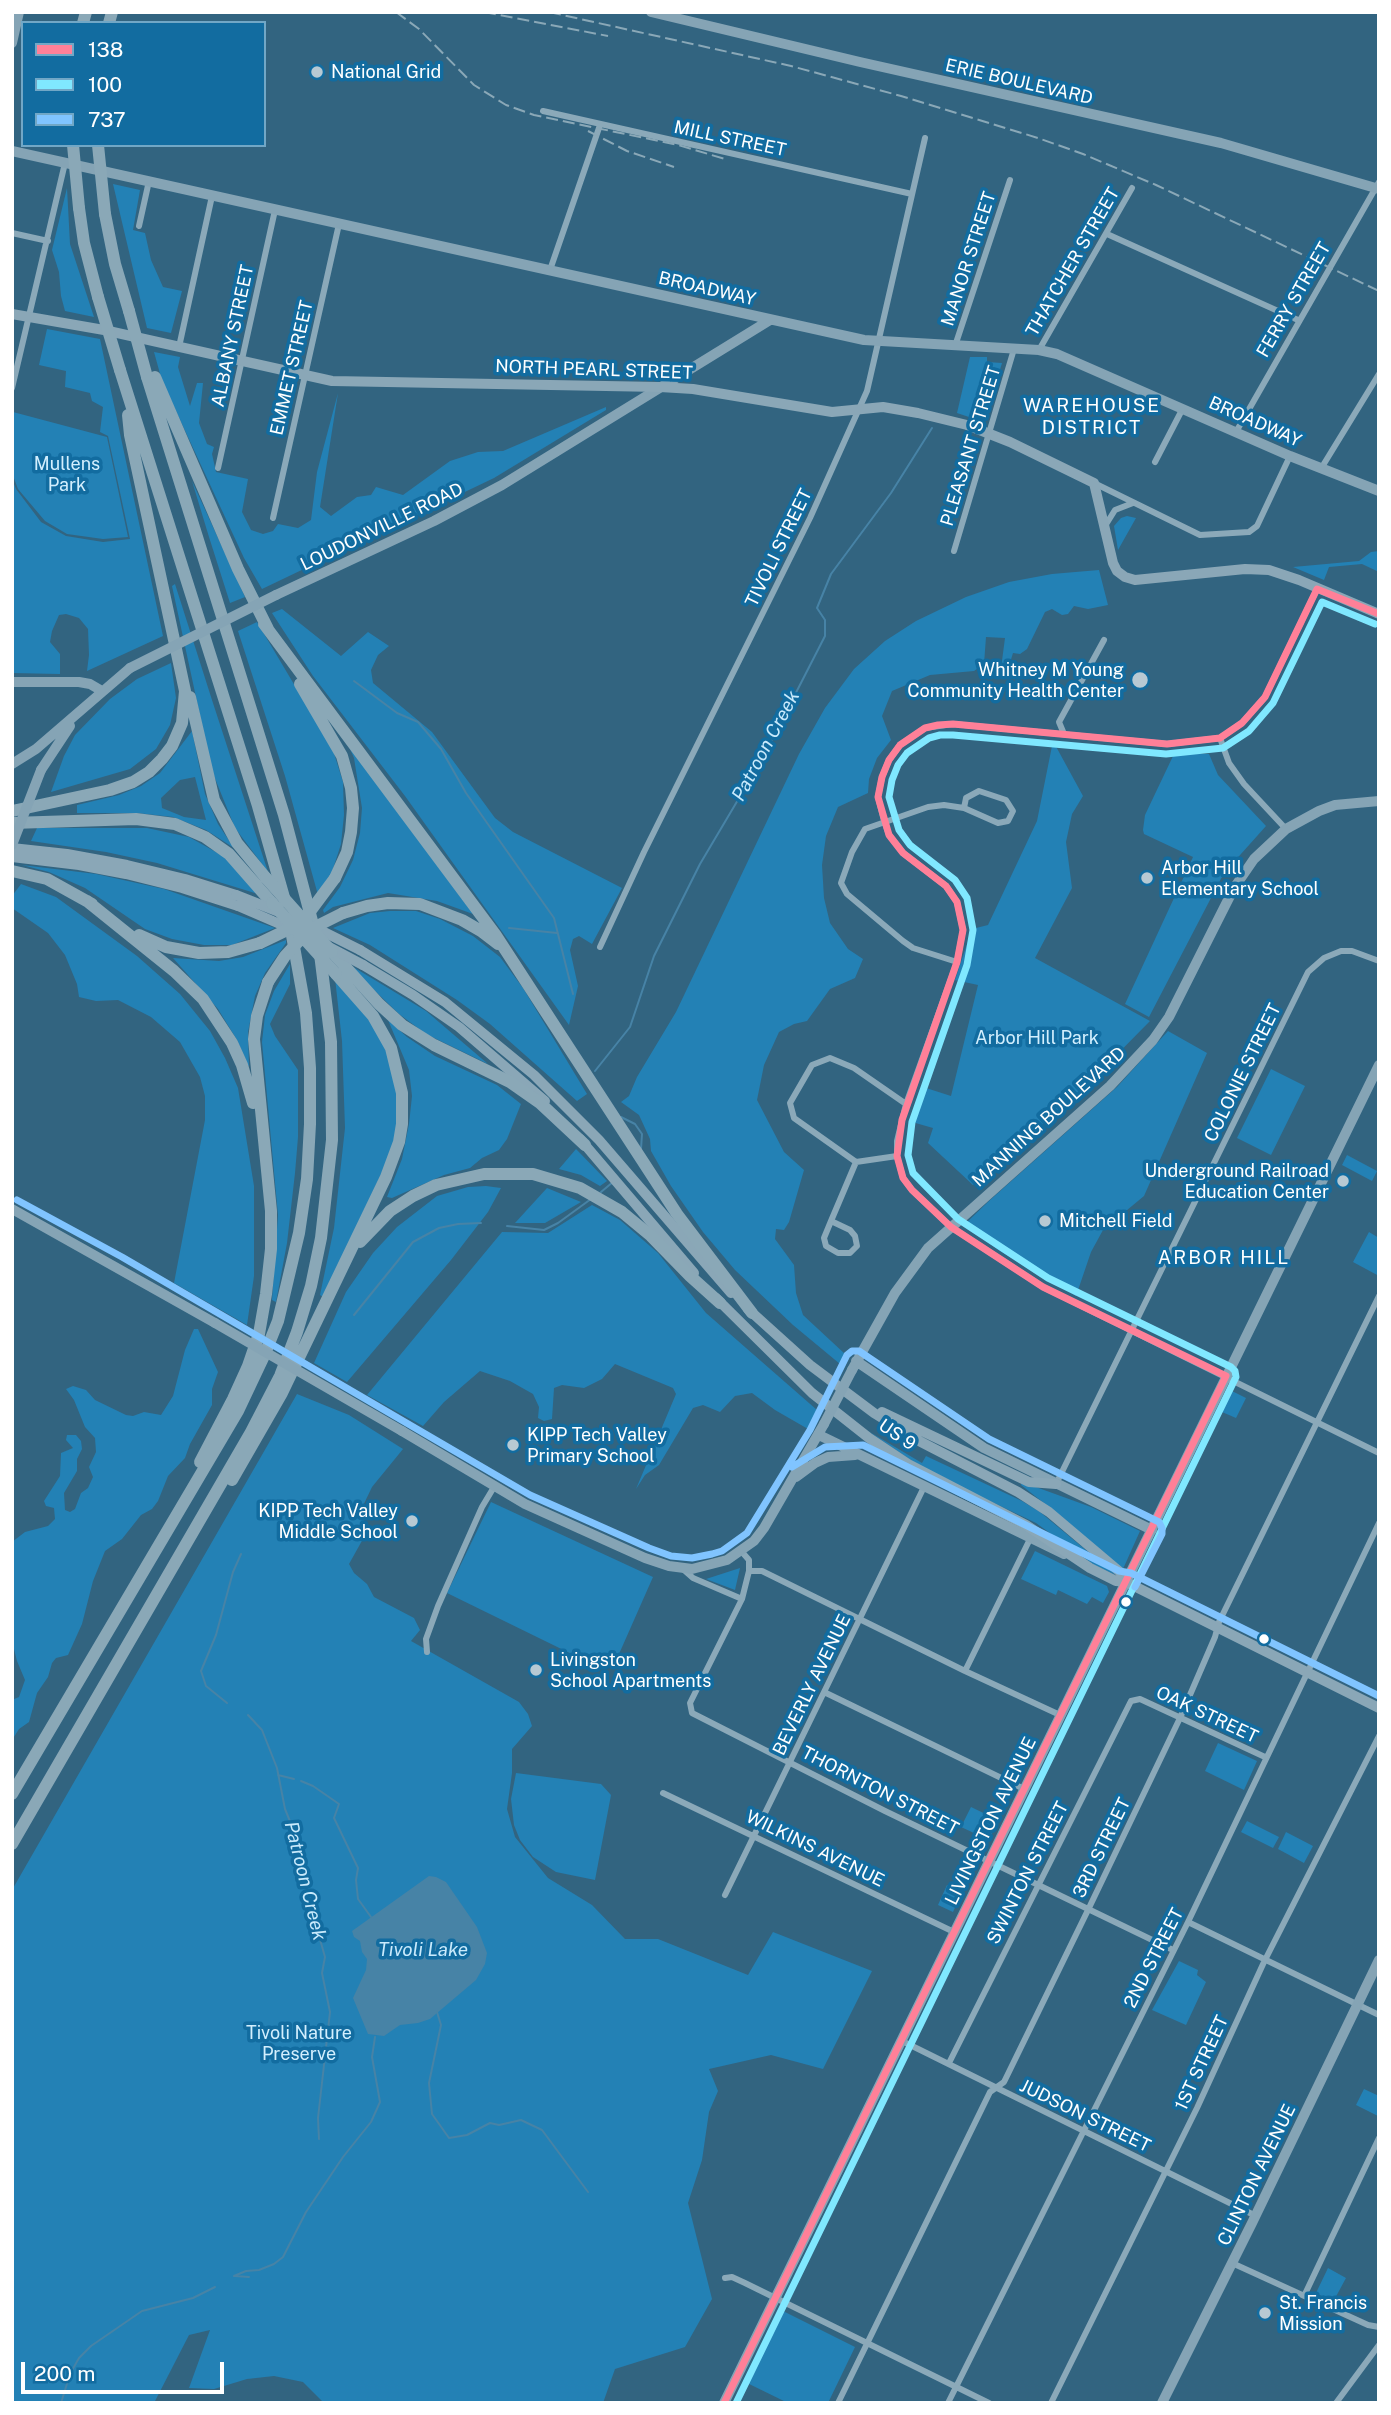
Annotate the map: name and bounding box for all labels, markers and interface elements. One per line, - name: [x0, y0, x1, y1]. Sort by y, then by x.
- legend: [21, 21, 266, 147]
- text: 138: [88, 37, 123, 62]
- street label: ERIE BOULEVARD: [943, 55, 1095, 109]
- place label: National Grid: [331, 61, 441, 83]
- marker: National Grid: [309, 64, 325, 80]
- text: 100: [88, 72, 122, 97]
- text: 737: [88, 107, 126, 132]
- street label: MILL STREET: [672, 117, 788, 161]
- street label: THATCHER STREET: [1022, 184, 1124, 340]
- street label: MANOR STREET: [937, 189, 1001, 329]
- street label: FERRY STREET: [1252, 239, 1336, 361]
- street label: ALBANY STREET: [207, 263, 259, 409]
- street label: BROADWAY: [656, 267, 758, 311]
- street label: EMMET STREET: [266, 298, 318, 438]
- street label: NORTH PEARL STREET: [495, 356, 693, 384]
- street label: PLEASANT STREET: [936, 363, 1006, 529]
- street label: BROADWAY: [1205, 392, 1305, 452]
- district label: WAREHOUSE DISTRICT: [1024, 395, 1160, 439]
- park label: Mullens Park: [34, 453, 100, 496]
- street label: LOUDONVILLE ROAD: [297, 478, 467, 576]
- street label: TIVOLI STREET: [741, 485, 817, 611]
- place label: Whitney M Young Community Health Center: [907, 659, 1124, 702]
- marker: Whitney M Young Community Health Center: [1130, 670, 1150, 690]
- water label: Patroon Creek: [727, 687, 805, 805]
- place label: Arbor Hill Elementary School: [1161, 857, 1319, 900]
- marker: Arbor Hill Elementary School: [1139, 870, 1155, 886]
- street label: COLONIE STREET: [1200, 1000, 1286, 1146]
- park label: Arbor Hill Park: [975, 1027, 1099, 1049]
- street label: MANNING BOULEVARD: [968, 1042, 1130, 1192]
- place label: Underground Railroad Education Center: [1144, 1160, 1329, 1202]
- marker: Underground Railroad Education Center: [1335, 1173, 1351, 1189]
- place label: Mitchell Field: [1059, 1210, 1172, 1232]
- marker: Mitchell Field: [1037, 1213, 1053, 1229]
- district label: ARBOR HILL: [1159, 1247, 1289, 1269]
- street label: US 9: [874, 1415, 920, 1455]
- place label: KIPP Tech Valley Primary School: [527, 1424, 667, 1466]
- marker: KIPP Tech Valley Primary School: [505, 1437, 521, 1453]
- place label: KIPP Tech Valley Middle School: [258, 1500, 398, 1542]
- marker: KIPP Tech Valley Middle School: [404, 1513, 420, 1529]
- unlabelled marker: [1119, 1595, 1133, 1609]
- street label: BEVERLY AVENUE: [768, 1611, 856, 1759]
- unlabelled marker: [1257, 1632, 1271, 1646]
- place label: Livingston School Apartments: [550, 1649, 711, 1692]
- marker: Livingston School Apartments: [528, 1662, 544, 1678]
- street label: OAK STREET: [1153, 1682, 1261, 1748]
- street label: LIVINGSTON AVENUE: [941, 1733, 1041, 1909]
- street label: THORNTON STREET: [798, 1742, 962, 1840]
- street label: 3RD STREET: [1069, 1795, 1135, 1901]
- street label: SWINTON STREET: [983, 1798, 1073, 1948]
- street label: WILKINS AVENUE: [742, 1806, 888, 1892]
- water label: Patroon Creek: [279, 1819, 331, 1943]
- street label: 2ND STREET: [1120, 1904, 1188, 2012]
- water label: Tivoli Lake: [378, 1939, 468, 1961]
- street label: 1ST STREET: [1171, 2012, 1233, 2114]
- park label: Tivoli Nature Preserve: [246, 2022, 352, 2064]
- street label: JUDSON STREET: [1016, 2075, 1154, 2157]
- street label: CLINTON AVENUE: [1213, 2101, 1301, 2249]
- place label: St. Francis Mission: [1279, 2292, 1367, 2334]
- marker: St. Francis Mission: [1257, 2305, 1273, 2321]
- scale bar: [24, 2348, 228, 2392]
- text: 200 m: [34, 2361, 95, 2386]

